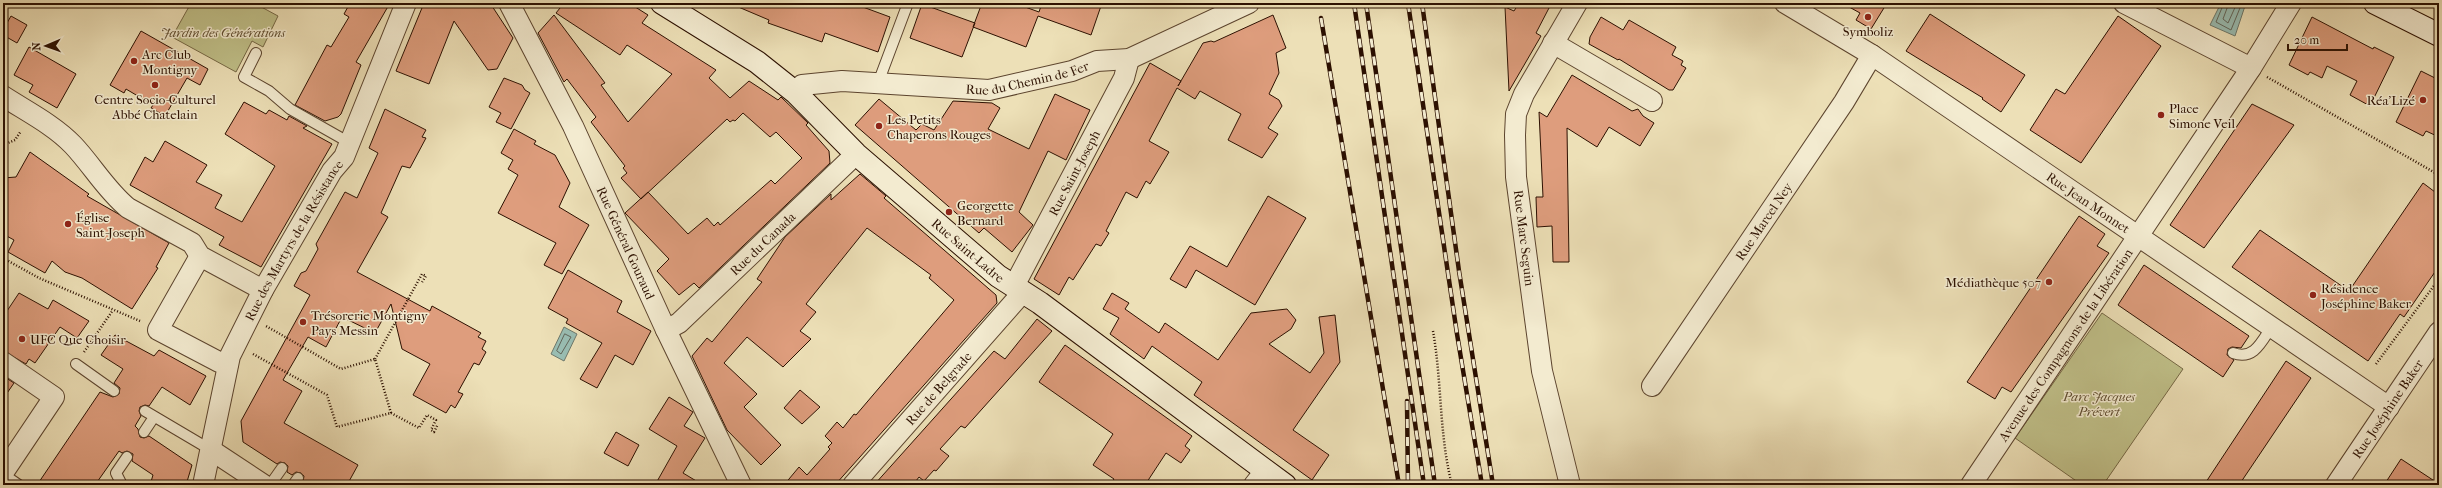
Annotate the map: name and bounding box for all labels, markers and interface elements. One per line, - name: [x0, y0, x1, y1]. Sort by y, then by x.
- marker: Symboliz: [1863, 12, 1873, 22]
- place label: Symboliz: [1843, 24, 1894, 39]
- park label: Jardin des Générations: [161, 25, 286, 40]
- north arrow: [26, 26, 66, 66]
- scale bar: [2288, 26, 2347, 52]
- text: 20 m: [2294, 33, 2319, 47]
- text: N: [30, 41, 43, 51]
- place label: Arc Club Montigny: [141, 47, 198, 77]
- marker: Arc Club Montigny: [129, 56, 139, 66]
- street label: Rue du Chemin de Fer: [965, 57, 1091, 98]
- marker: Centre Socio-Culturel Abbé Chatelain: [150, 80, 160, 90]
- place label: Centre Socio-Culturel Abbé Chatelain: [94, 92, 216, 122]
- place label: Réa'Lizé: [2367, 93, 2416, 108]
- marker: Réa'Lizé: [2418, 95, 2428, 105]
- place label: Place Simone Veil: [2169, 101, 2235, 131]
- marker: Place Simone Veil: [2156, 110, 2166, 120]
- place label: Les Petits Chaperons Rouges: [887, 112, 991, 142]
- marker: Les Petits Chaperons Rouges: [874, 121, 884, 131]
- street label: Rue Saint-Joseph: [1045, 127, 1103, 218]
- street label: Rue des Martyrs de la Résistance: [241, 156, 346, 323]
- street label: Rue Jean Monnet: [2044, 169, 2133, 236]
- street label: Rue Marcel Ney: [1732, 179, 1796, 263]
- street label: Rue Général Gouraud: [594, 184, 659, 302]
- street label: Rue Marc Seguin: [1511, 189, 1537, 287]
- place label: Georgette Bernard: [957, 198, 1014, 228]
- marker: Georgette Bernard: [944, 207, 954, 217]
- street label: Rue du Canada: [727, 208, 799, 278]
- place label: Église Saint-Joseph: [76, 210, 145, 240]
- street label: Rue Saint-Ladre: [929, 215, 1008, 286]
- marker: Église Saint-Joseph: [63, 219, 73, 229]
- street label: Avenue des Compagnons de la Libération: [1995, 245, 2135, 445]
- place label: Médiathèque 507: [1945, 275, 2041, 290]
- marker: Médiathèque 507: [2044, 277, 2054, 287]
- place label: Résidence Joséphine Baker: [2320, 281, 2412, 311]
- marker: Résidence Joséphine Baker: [2308, 290, 2318, 300]
- place label: Trésorerie Montigny Pays Messin: [311, 308, 429, 338]
- marker: Trésorerie Montigny Pays Messin: [298, 317, 308, 327]
- place label: UFC Que Choisir: [30, 332, 126, 347]
- marker: UFC Que Choisir: [17, 334, 27, 344]
- street label: Rue de Belgrade: [902, 348, 975, 428]
- street label: Rue Joséphine Baker: [2349, 356, 2426, 461]
- park label: Parc Jacques Prévert: [2062, 389, 2136, 419]

